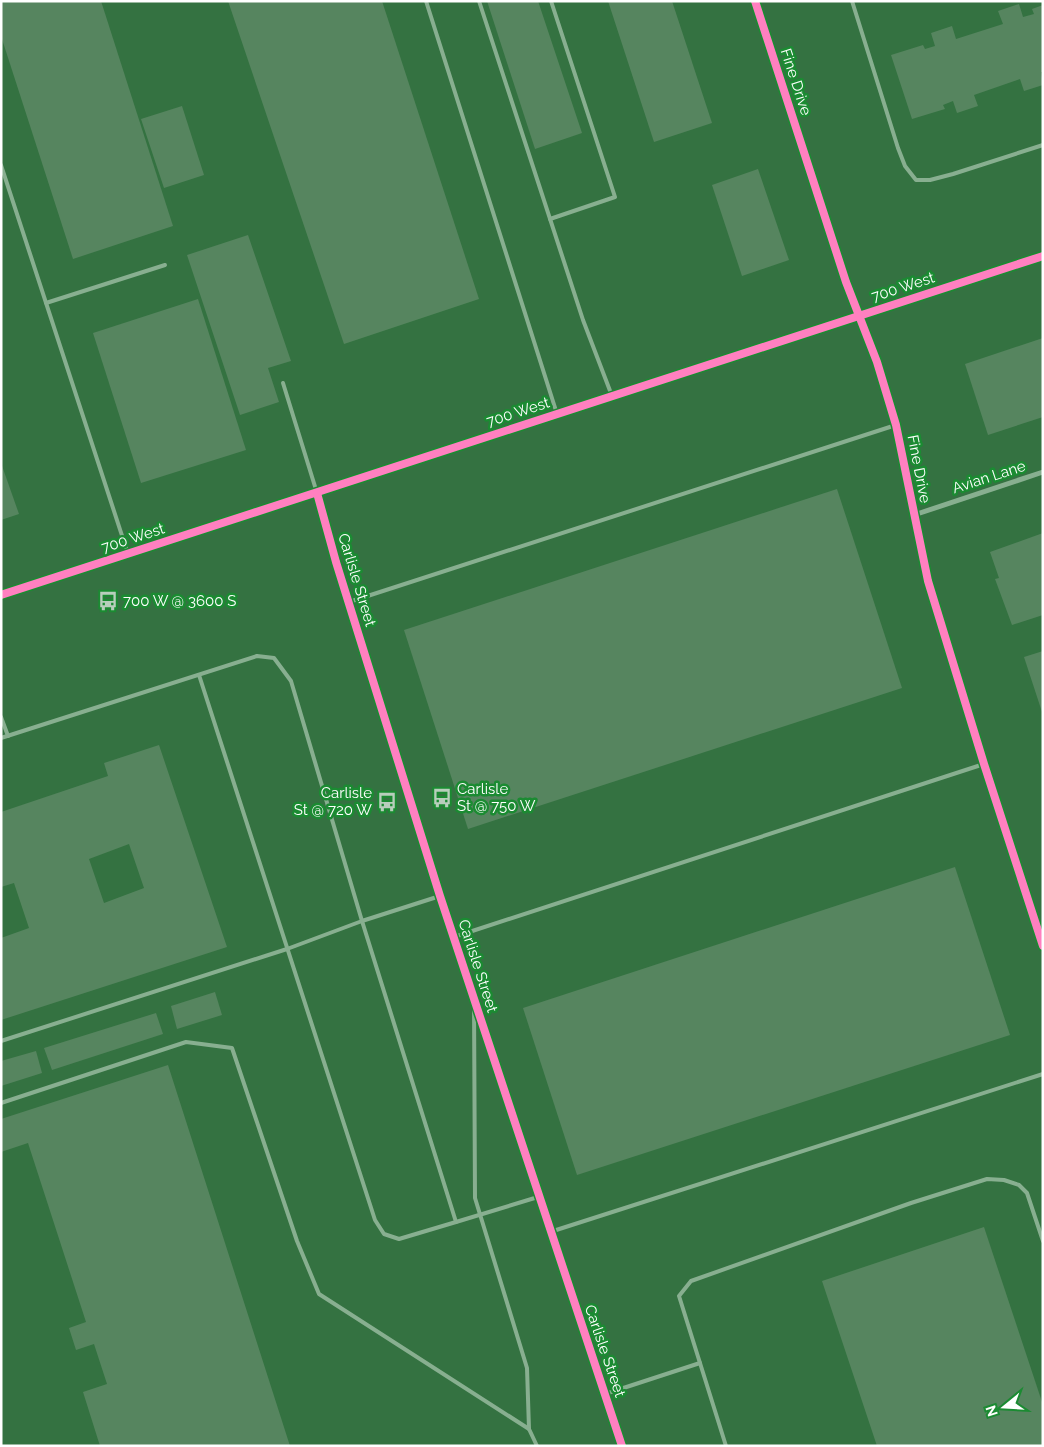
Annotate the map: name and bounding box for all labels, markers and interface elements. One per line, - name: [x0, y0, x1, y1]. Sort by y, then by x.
- street label: Fine Drive: [777, 46, 815, 118]
- street label: 700 West: [869, 268, 937, 306]
- street label: 700 West: [484, 393, 552, 431]
- street label: Fine Drive: [904, 433, 934, 505]
- street label: Avian Lane: [950, 457, 1028, 497]
- street label: 700 West: [99, 519, 167, 557]
- street label: Carlisle Street: [334, 531, 380, 629]
- bus stop icon: 700 W @ 3600 S: [97, 590, 119, 612]
- place label: 700 W @ 3600 S: [123, 592, 236, 610]
- place label: Carlisle St @ 750 W: [457, 780, 536, 815]
- place label: Carlisle St @ 720 W: [294, 784, 372, 819]
- bus stop icon: Carlisle St @ 750 W: [431, 787, 453, 809]
- bus stop icon: Carlisle St @ 720 W: [376, 791, 398, 813]
- street label: Carlisle Street: [455, 917, 501, 1015]
- street label: Carlisle Street: [581, 1302, 629, 1400]
- north arrow: [979, 1382, 1029, 1432]
- text: N: [982, 1403, 1001, 1419]

